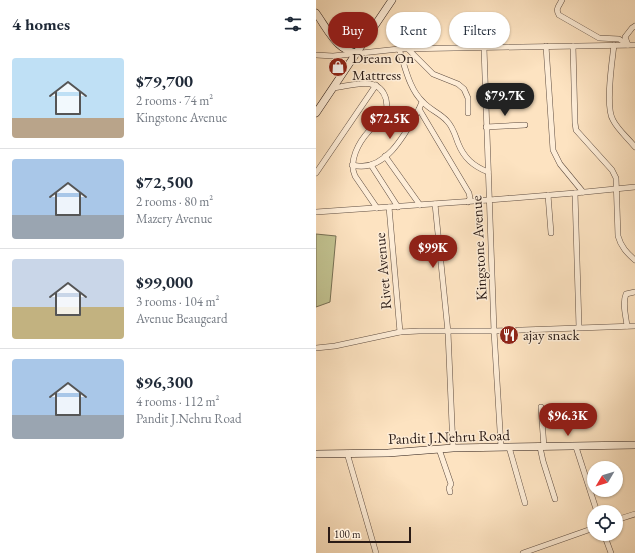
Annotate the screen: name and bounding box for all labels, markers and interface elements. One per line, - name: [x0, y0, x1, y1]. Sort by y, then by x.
- chip: Buy: [328, 12, 378, 48]
- chip: Rent: [386, 12, 441, 48]
- chip: Filters: [449, 12, 510, 48]
- text: 4 homes: [12, 13, 70, 35]
- icon: filters: [282, 13, 304, 35]
- place label: Dream On Mattress: [352, 48, 414, 84]
- shop icon: Dream On Mattress: [327, 56, 349, 78]
- text: $79,700: [136, 70, 193, 92]
- icon: home: [44, 74, 92, 122]
- pin: $79.7K: [472, 83, 538, 117]
- text: $79.7K: [485, 87, 525, 104]
- text: 2 rooms · 74 m²: [136, 92, 213, 109]
- pin: $72.5K: [357, 106, 423, 140]
- text: Kingstone Avenue: [136, 109, 227, 126]
- text: $72.5K: [370, 110, 410, 127]
- text: $72,500: [136, 171, 193, 193]
- icon: home: [44, 175, 92, 223]
- text: 2 rooms · 80 m²: [136, 193, 213, 210]
- street label: Kingstone Avenue: [466, 195, 491, 301]
- text: Mazery Avenue: [136, 210, 212, 227]
- street label: Rivet Avenue: [370, 232, 395, 310]
- pin: $99K: [409, 235, 457, 269]
- text: $99K: [418, 239, 448, 256]
- text: $99,000: [136, 271, 193, 293]
- icon: home: [44, 275, 92, 323]
- text: 3 rooms · 104 m²: [136, 293, 220, 310]
- text: Avenue Beaugeard: [136, 310, 227, 327]
- restaurant icon: ajay snack: [498, 324, 520, 346]
- place label: ajay snack: [523, 325, 580, 344]
- text: $96,300: [136, 371, 193, 393]
- icon: home: [44, 375, 92, 423]
- text: 4 rooms · 112 m²: [136, 393, 220, 410]
- pin: $96.3K: [535, 403, 601, 437]
- text: $96.3K: [548, 407, 588, 424]
- text: Pandit J.Nehru Road: [136, 410, 242, 427]
- street label: Pandit J.Nehru Road: [388, 425, 511, 448]
- north arrow: [587, 461, 623, 497]
- map controls: [587, 461, 623, 541]
- button: locate: [587, 505, 623, 541]
- scale bar: [328, 525, 411, 544]
- text: 100 m: [334, 527, 361, 541]

